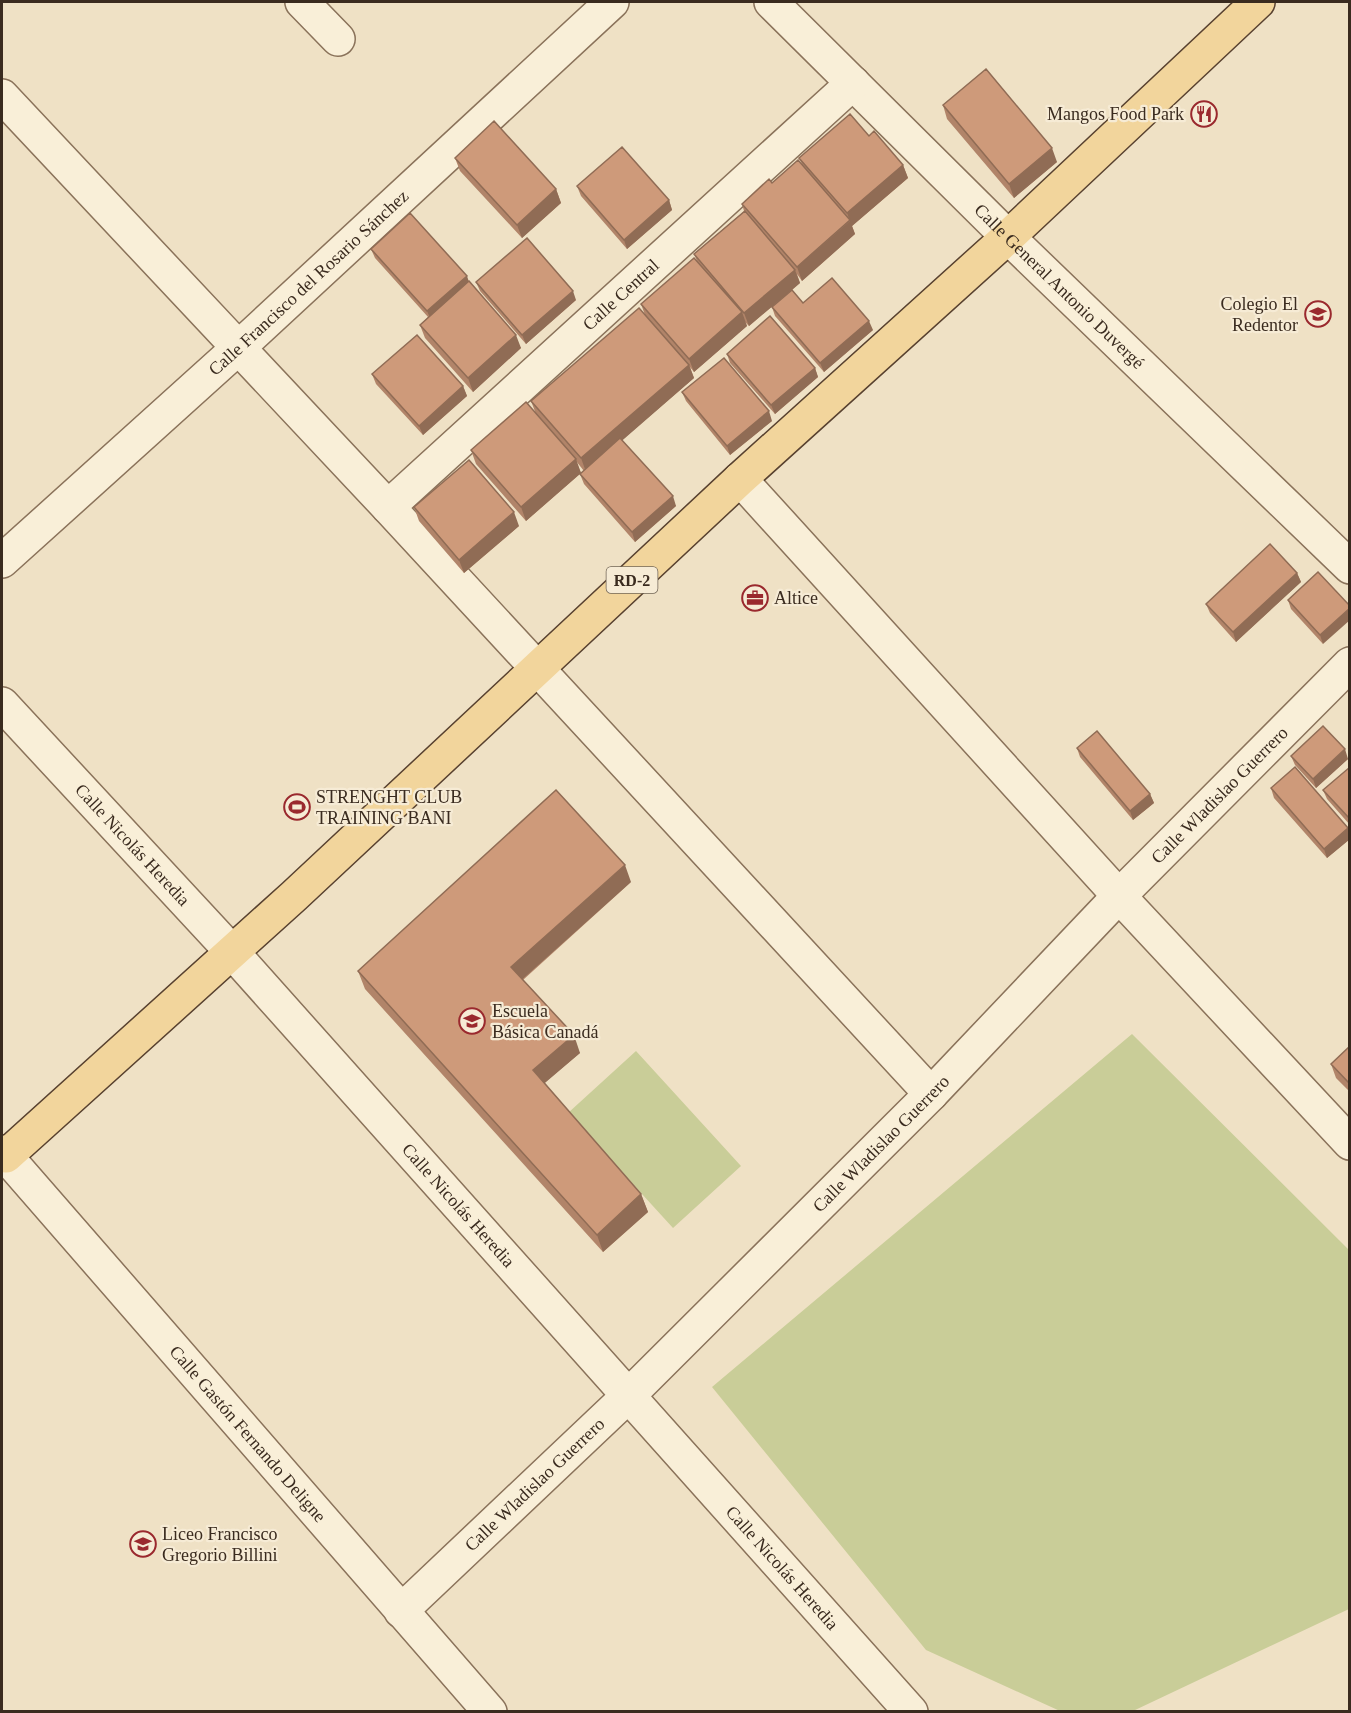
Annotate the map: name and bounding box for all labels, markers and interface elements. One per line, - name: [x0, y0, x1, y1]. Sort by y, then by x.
- restaurant icon: Mangos Food Park: [1189, 99, 1219, 129]
- place label: Mangos Food Park: [1047, 104, 1184, 124]
- street label: Calle Francisco del Rosario Sánchez: [205, 186, 412, 380]
- street label: Calle General Antonio Duvergé: [970, 200, 1148, 373]
- street label: Calle Central: [579, 255, 663, 334]
- place label: Colegio El Redentor: [1221, 294, 1298, 335]
- school or university icon: Colegio El Redentor: [1303, 299, 1333, 329]
- road number: RD-2: [606, 567, 658, 593]
- office icon: Altice: [740, 583, 770, 613]
- place label: Altice: [774, 588, 818, 608]
- street label: Calle Wladislao Guerrero: [1147, 722, 1292, 868]
- street label: Calle Nicolás Heredia: [71, 780, 194, 910]
- place label: STRENGHT CLUB TRAINING BANI: [316, 787, 462, 828]
- sports icon: STRENGHT CLUB TRAINING BANI: [282, 792, 312, 822]
- place label: Escuela Básica Canadá: [492, 1001, 598, 1042]
- school or university icon: Escuela Básica Canadá: [457, 1006, 487, 1036]
- street label: Calle Wladislao Guerrero: [809, 1071, 953, 1216]
- street label: Calle Nicolás Heredia: [398, 1139, 519, 1271]
- street label: Calle Gastón Fernando Deligne: [166, 1341, 330, 1526]
- street label: Calle Wladislao Guerrero: [461, 1414, 609, 1555]
- street label: Calle Nicolás Heredia: [722, 1502, 843, 1634]
- place label: Liceo Francisco Gregorio Billini: [162, 1524, 278, 1565]
- school or university icon: Liceo Francisco Gregorio Billini: [128, 1529, 158, 1559]

